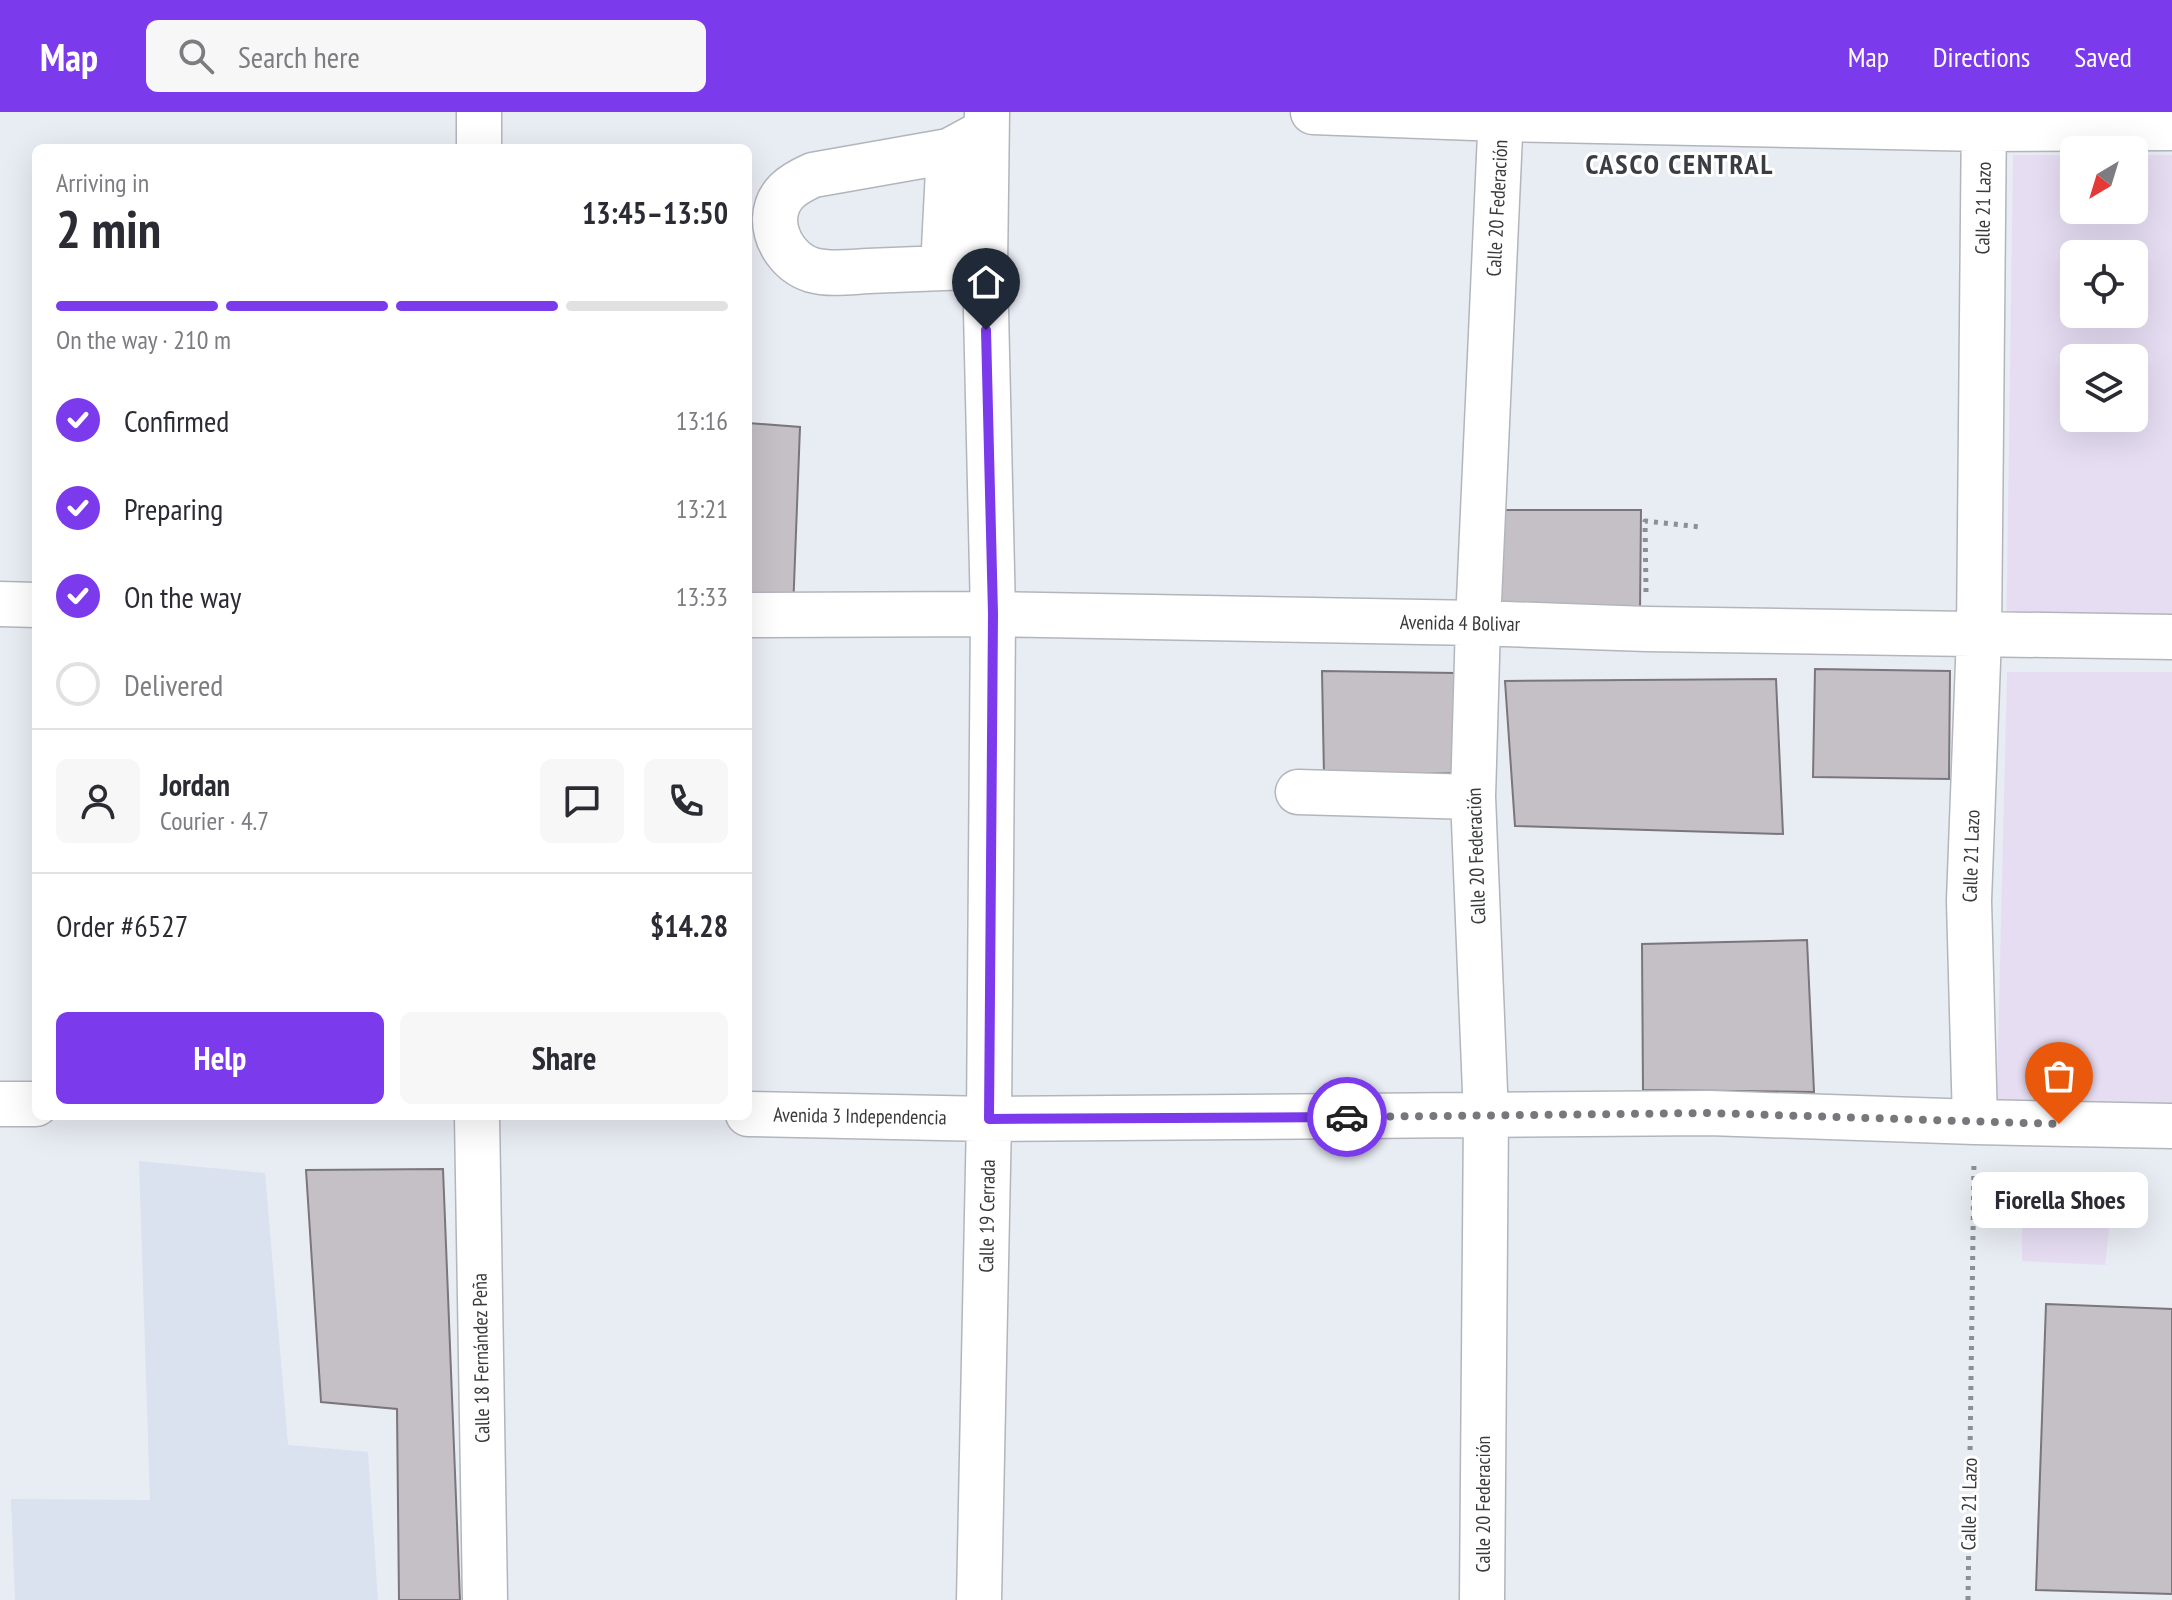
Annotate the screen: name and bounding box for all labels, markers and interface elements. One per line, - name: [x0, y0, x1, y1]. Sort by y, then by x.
- search box: [146, 20, 706, 92]
- text: Map: [40, 32, 98, 81]
- icon: search: [174, 34, 218, 78]
- text: Search here: [238, 37, 360, 76]
- text: Map: [1848, 38, 1889, 75]
- text: Directions: [1933, 38, 2030, 75]
- text: Saved: [2074, 38, 2132, 75]
- north arrow: [2060, 136, 2148, 224]
- map controls: [2060, 136, 2148, 432]
- street label: Calle 20 Federación: [1480, 139, 1514, 277]
- district label: CASCO CENTRAL: [1586, 145, 1774, 182]
- street label: Calle 21 Lazo: [1969, 161, 1997, 255]
- text: Arriving in: [56, 166, 149, 199]
- text: 13:45–13:50: [582, 193, 728, 232]
- text: 2 min: [56, 195, 161, 262]
- button: locate: [2060, 240, 2148, 328]
- pin: [952, 248, 1020, 330]
- icon: home: [964, 260, 1008, 304]
- text: On the way · 210 m: [56, 323, 231, 356]
- button: layers: [2060, 344, 2148, 432]
- icon: check: [56, 398, 100, 442]
- text: Confirmed: [124, 401, 229, 440]
- text: 13:16: [676, 404, 728, 437]
- icon: check: [56, 486, 100, 530]
- text: Preparing: [124, 489, 223, 528]
- text: 13:21: [676, 492, 728, 525]
- icon: check: [56, 574, 100, 618]
- text: On the way: [124, 577, 241, 616]
- text: 13:33: [676, 580, 728, 613]
- street label: Avenida 4 Bolivar: [1400, 609, 1521, 637]
- text: Delivered: [124, 665, 223, 704]
- button: person: [56, 759, 140, 843]
- button: chat: [540, 759, 624, 843]
- button: phone: [644, 759, 728, 843]
- text: Jordan: [160, 765, 230, 804]
- street label: Calle 20 Federación: [1461, 787, 1491, 925]
- text: Courier · 4.7: [160, 804, 269, 837]
- street label: Calle 21 Lazo: [1956, 809, 1986, 903]
- text: Order #6527: [56, 906, 188, 945]
- text: $14.28: [650, 906, 728, 945]
- button: Help: [56, 1012, 384, 1104]
- button: Share: [400, 1012, 728, 1104]
- pin: [2025, 1042, 2093, 1124]
- icon: bag: [2037, 1054, 2081, 1098]
- courier: [1307, 1077, 1387, 1157]
- icon: car: [1325, 1095, 1369, 1139]
- street label: Avenida 3 Independencia: [773, 1101, 947, 1131]
- street label: Calle 19 Cerrada: [973, 1159, 1001, 1273]
- callout: Fiorella Shoes: [1971, 1172, 2147, 1228]
- text: Fiorella Shoes: [1995, 1183, 2125, 1216]
- street label: Calle 18 Fernández Peña: [467, 1273, 495, 1443]
- street label: Calle 20 Federación: [1470, 1436, 1496, 1572]
- street label: Calle 21 Lazo: [1955, 1457, 1983, 1551]

